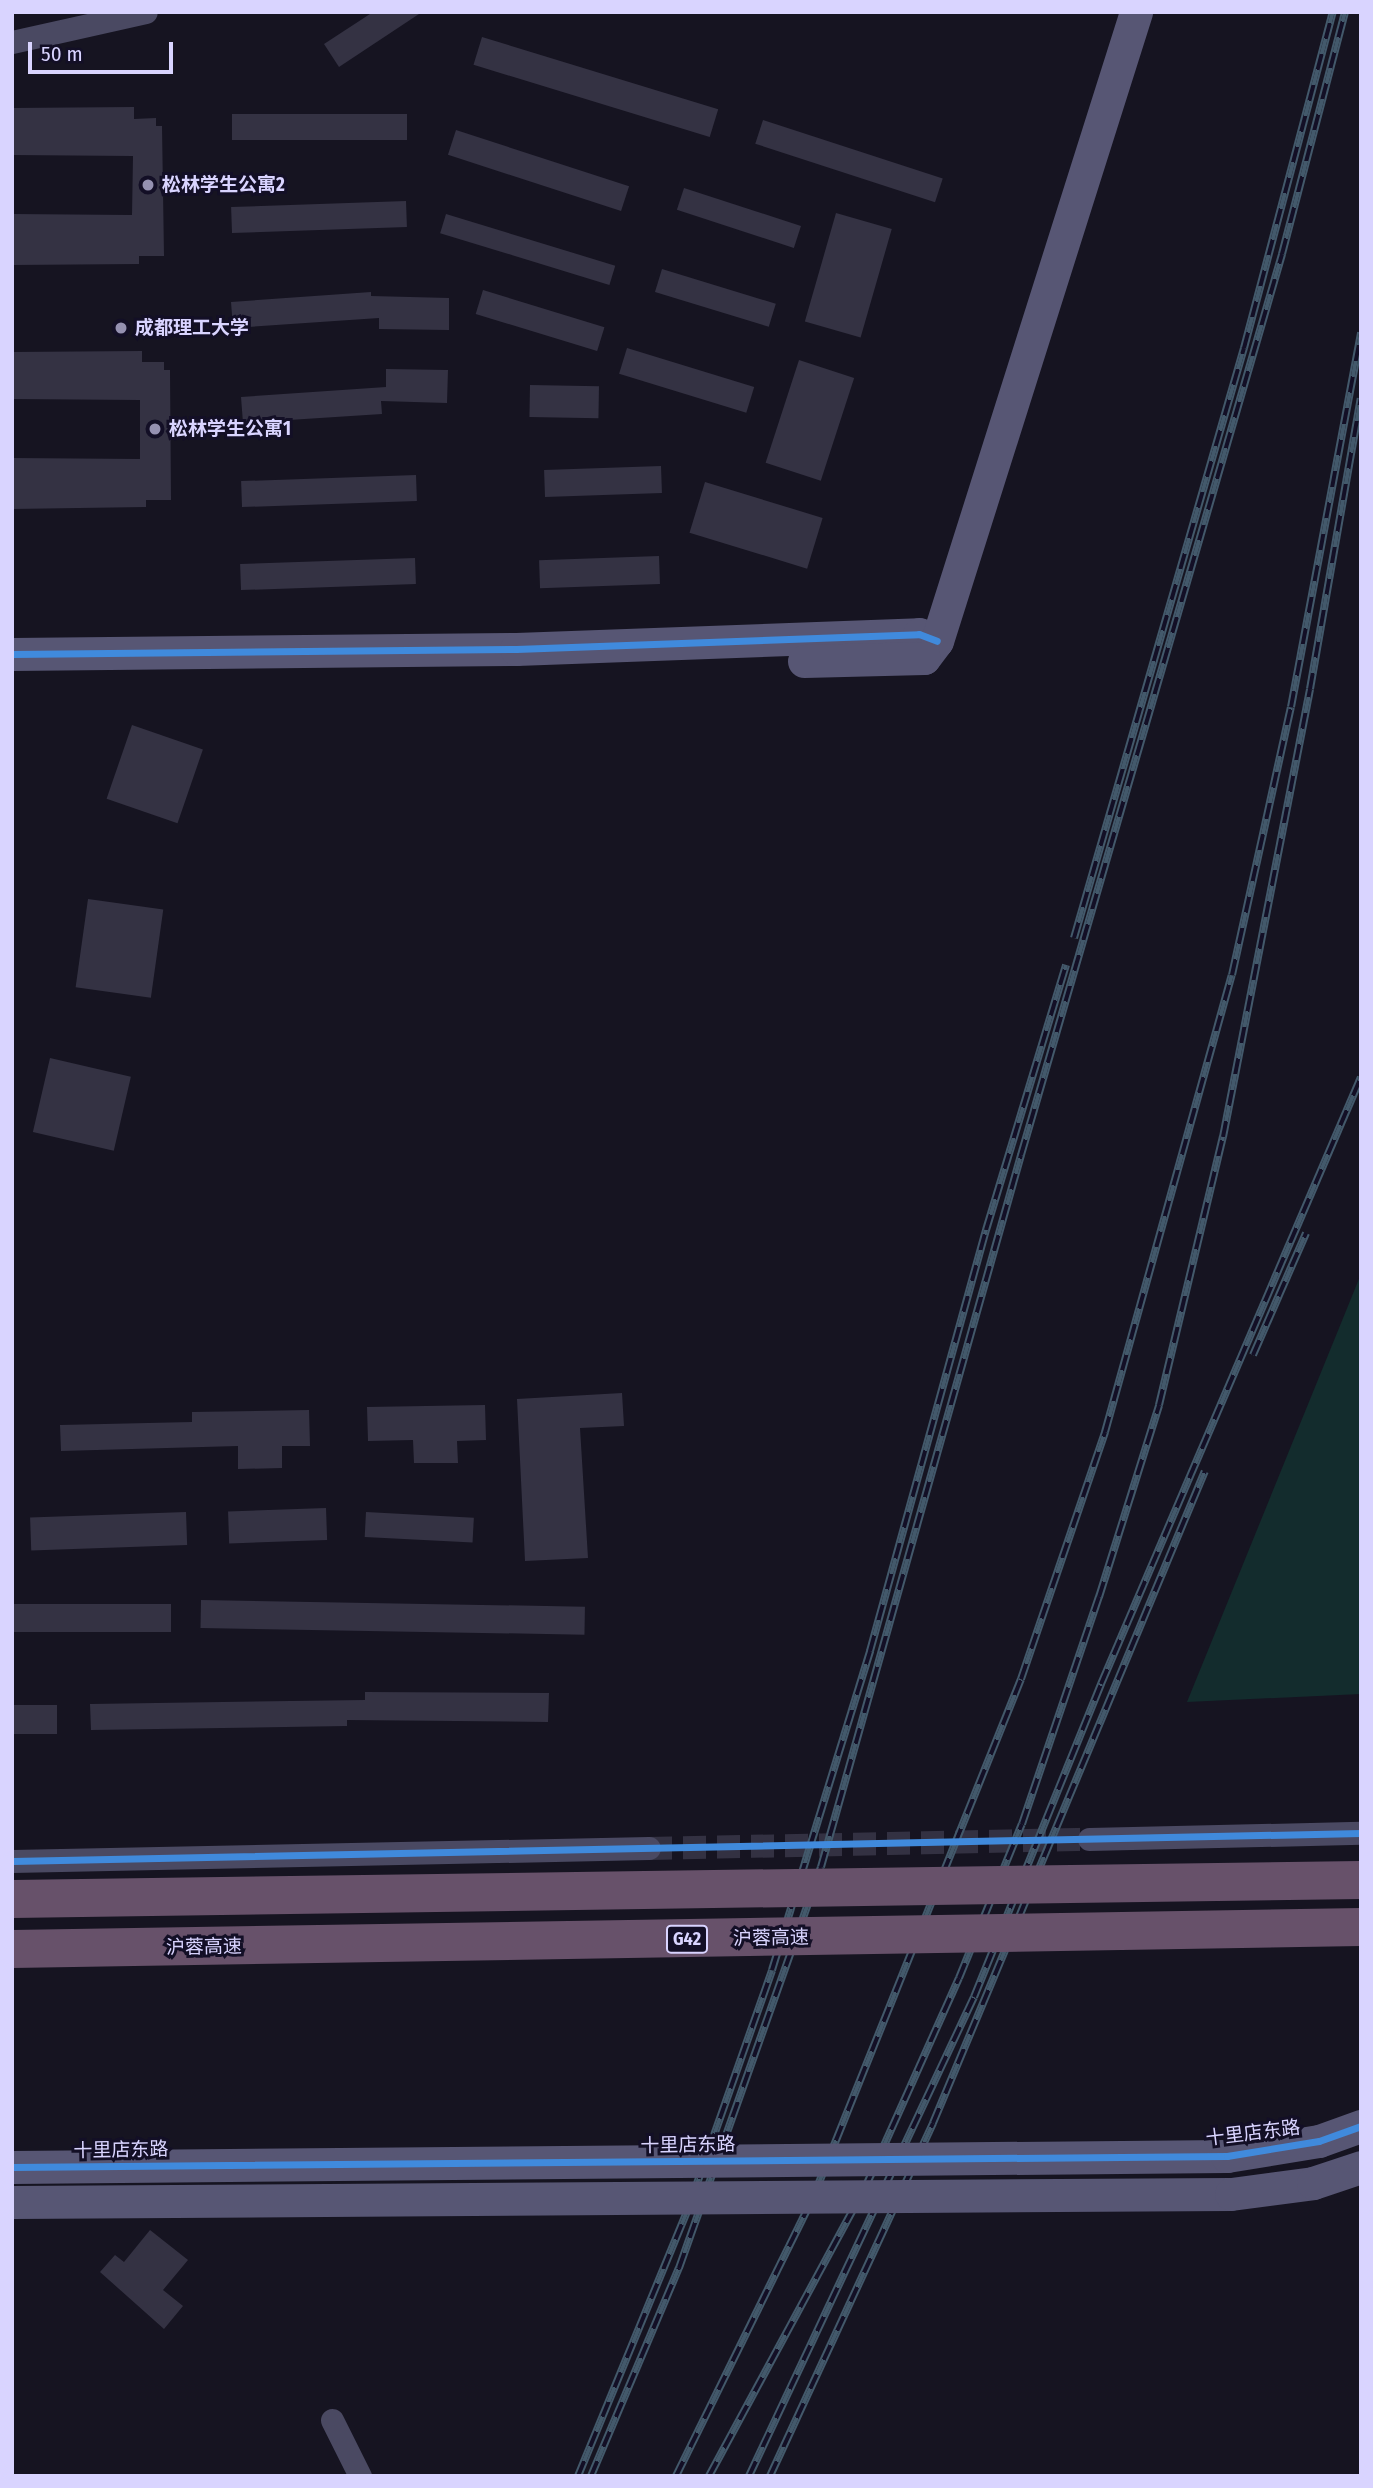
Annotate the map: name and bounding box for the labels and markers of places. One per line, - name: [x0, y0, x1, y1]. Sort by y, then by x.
- place label: 松林学生公寓2: [162, 174, 285, 196]
- marker: 松林学生公寓2: [140, 177, 156, 193]
- place label: 成都理工大学: [135, 317, 249, 339]
- marker: 成都理工大学: [113, 320, 129, 336]
- place label: 松林学生公寓1: [169, 418, 291, 440]
- marker: 松林学生公寓1: [147, 421, 163, 437]

